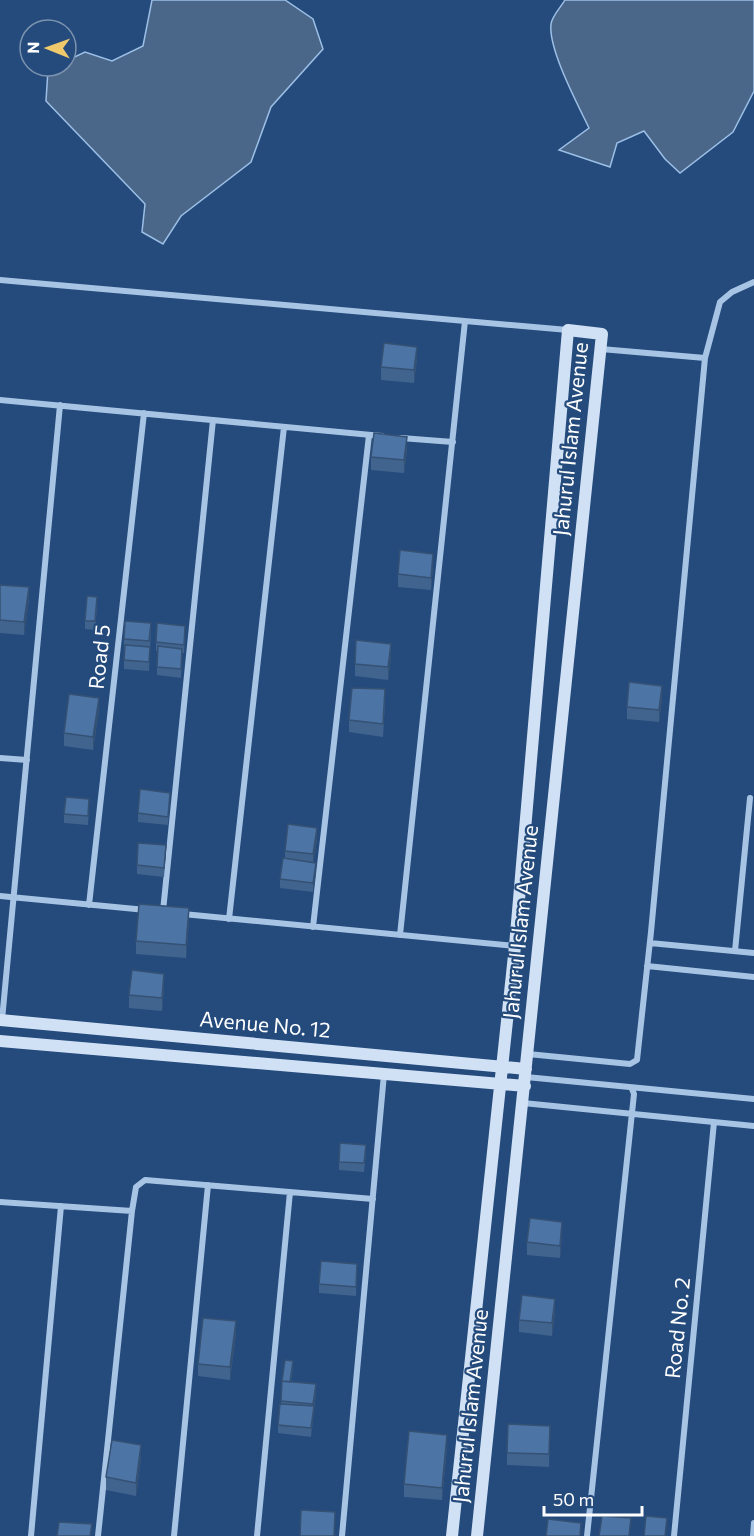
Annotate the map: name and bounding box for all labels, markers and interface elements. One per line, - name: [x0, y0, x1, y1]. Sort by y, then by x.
- north arrow: [18, 18, 78, 78]
- text: N: [23, 42, 42, 54]
- street label: Jahurul Islam Avenue: [547, 341, 592, 537]
- street label: Road 5: [83, 623, 114, 691]
- street label: Jahurul Islam Avenue: [497, 824, 542, 1020]
- street label: Avenue No. 12: [199, 1005, 332, 1042]
- street label: Road No. 2: [659, 1276, 694, 1380]
- street label: Jahurul Islam Avenue: [447, 1308, 492, 1504]
- scale bar: [544, 1479, 642, 1517]
- text: 50 m: [553, 1488, 594, 1510]

